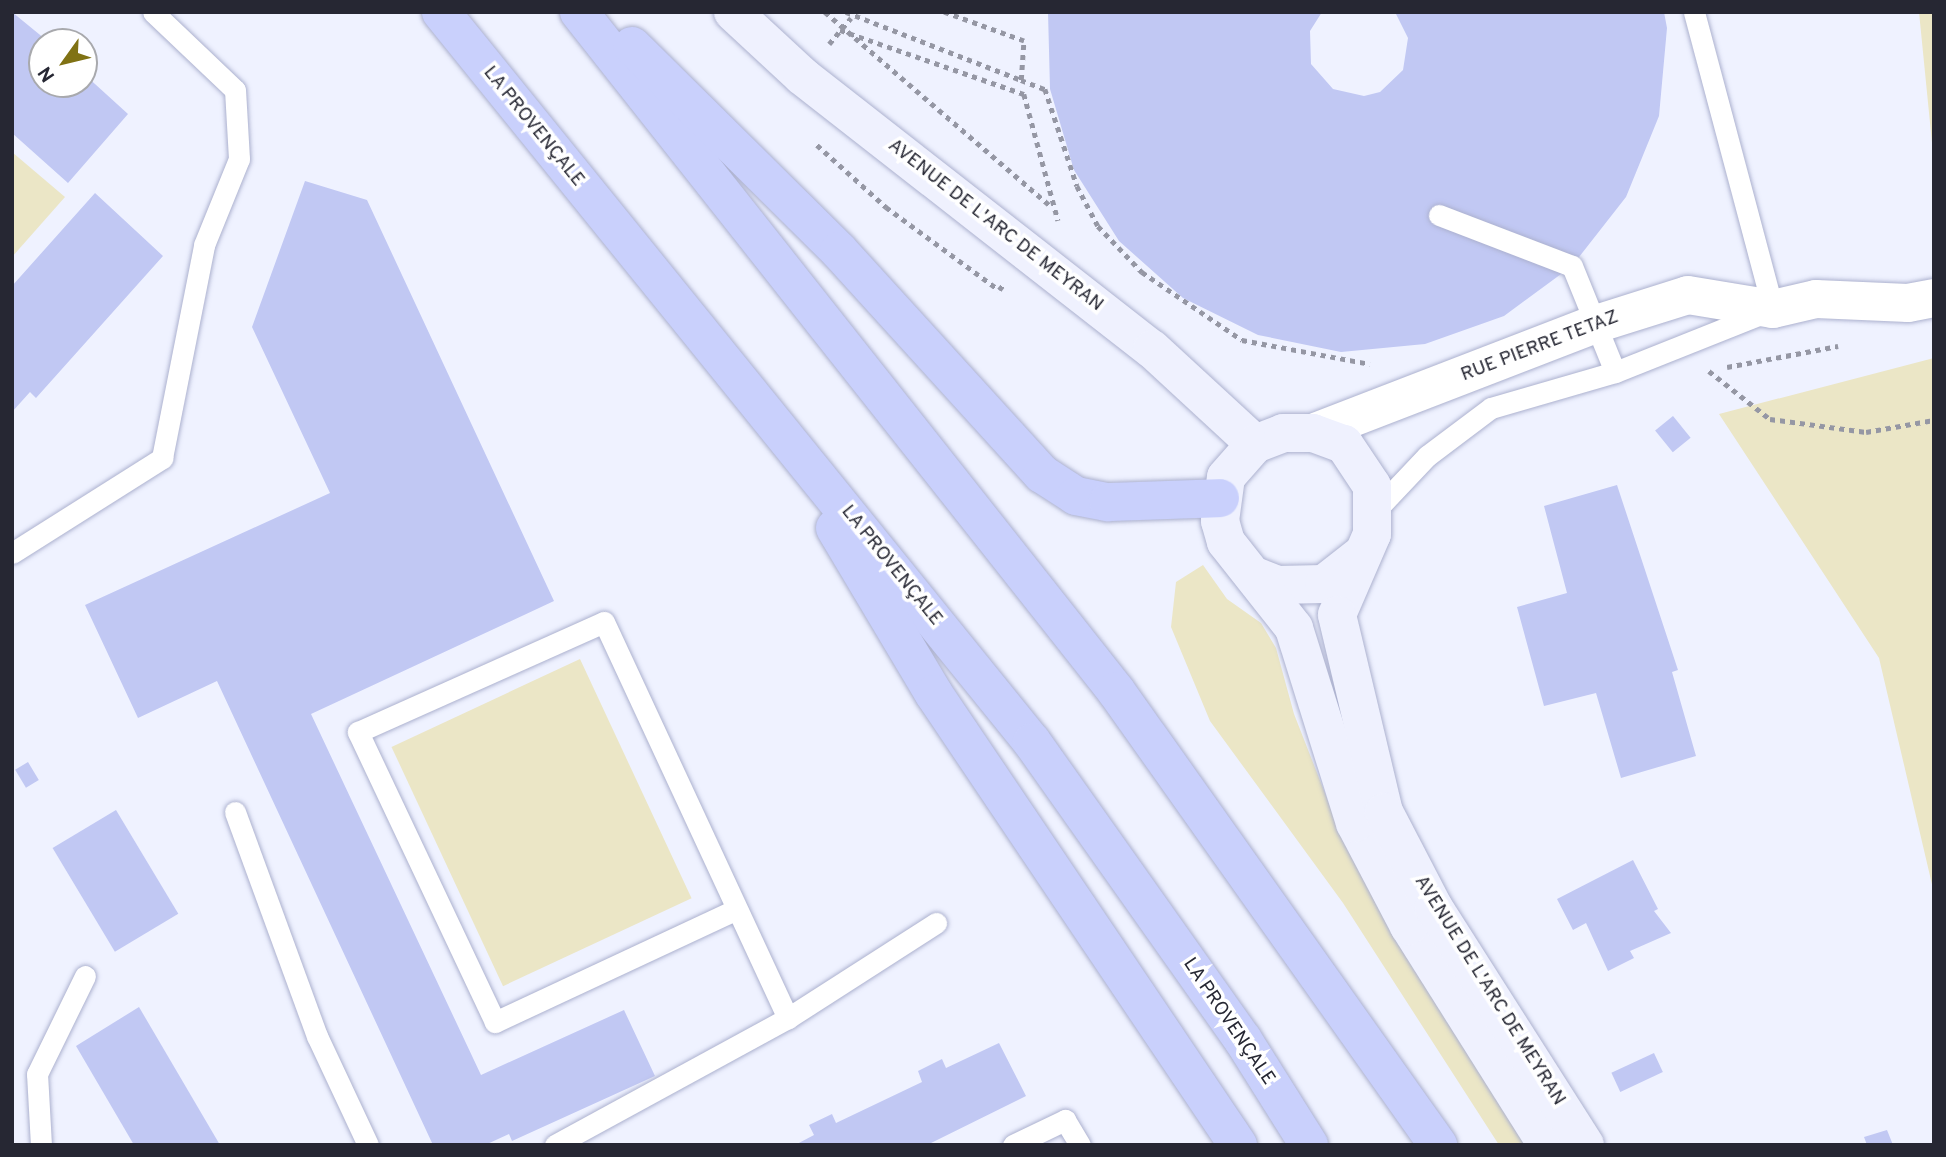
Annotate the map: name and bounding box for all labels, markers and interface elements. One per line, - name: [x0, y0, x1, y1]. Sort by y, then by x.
- north arrow: [28, 28, 98, 98]
- text: N: [33, 61, 61, 86]
- street label: LA PROVENÇALE: [477, 62, 589, 192]
- street label: AVENUE DE L'ARC DE MEYRAN: [883, 135, 1107, 317]
- street label: RUE PIERRE TETAZ: [1458, 306, 1622, 388]
- street label: LA PROVENÇALE: [835, 501, 947, 631]
- street label: AVENUE DE L'ARC DE MEYRAN: [1409, 872, 1569, 1110]
- street label: LA PROVENÇALE: [1177, 954, 1279, 1090]

